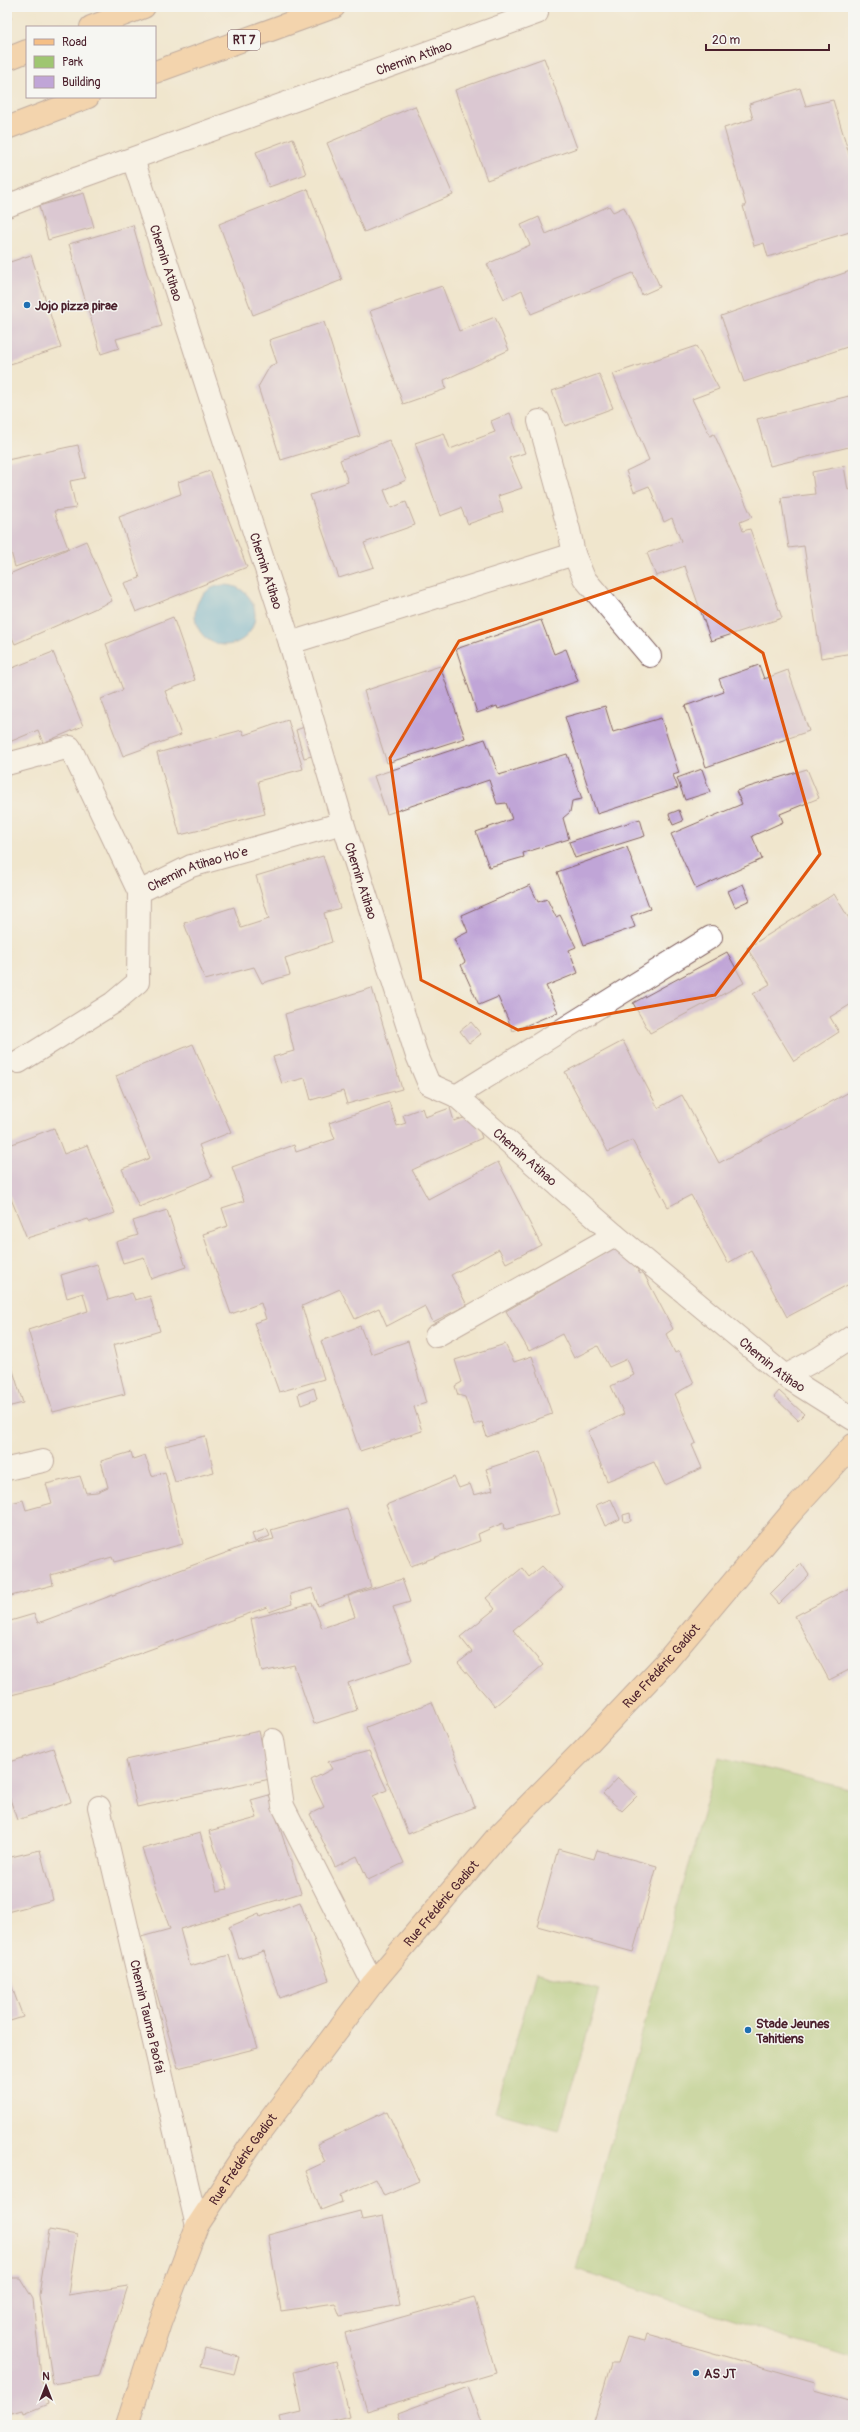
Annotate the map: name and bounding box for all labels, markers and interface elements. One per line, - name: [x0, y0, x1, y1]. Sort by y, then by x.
- legend: [26, 26, 156, 98]
- scale bar: [706, 26, 829, 52]
- road number: RT 7: [228, 30, 260, 50]
- text: 20 m: [712, 33, 741, 48]
- text: Road: [62, 35, 87, 50]
- street label: Chemin Atihao: [374, 37, 454, 79]
- text: Park: [62, 55, 83, 70]
- text: Building: [62, 75, 101, 90]
- street label: Chemin Atihao: [146, 223, 186, 303]
- place label: Jojo pizza pirae: [35, 298, 118, 314]
- marker: Jojo pizza pirae: [22, 300, 32, 310]
- street label: Chemin Atihao: [246, 531, 286, 611]
- street label: Chemin Atihao: [341, 841, 380, 921]
- street label: Chemin Atihao Ho'e: [145, 843, 250, 896]
- street label: Chemin Atihao: [489, 1125, 560, 1190]
- street label: Chemin Atihao: [736, 1334, 808, 1396]
- street label: Rue Frédéric Gadiot: [620, 1620, 704, 1712]
- street label: Rue Frédéric Gadiot: [400, 1857, 483, 1950]
- street label: Chemin Tauma Paofai: [126, 1958, 168, 2075]
- place label: Stade Jeunes Tahitiens: [755, 2016, 830, 2047]
- marker: Stade Jeunes Tahitiens: [743, 2025, 753, 2035]
- street label: Rue Frédéric Gadiot: [206, 2110, 281, 2209]
- north arrow: [26, 2366, 66, 2406]
- place label: AS JT: [704, 2366, 737, 2382]
- marker: AS JT: [691, 2368, 701, 2378]
- text: N: [42, 2370, 50, 2383]

